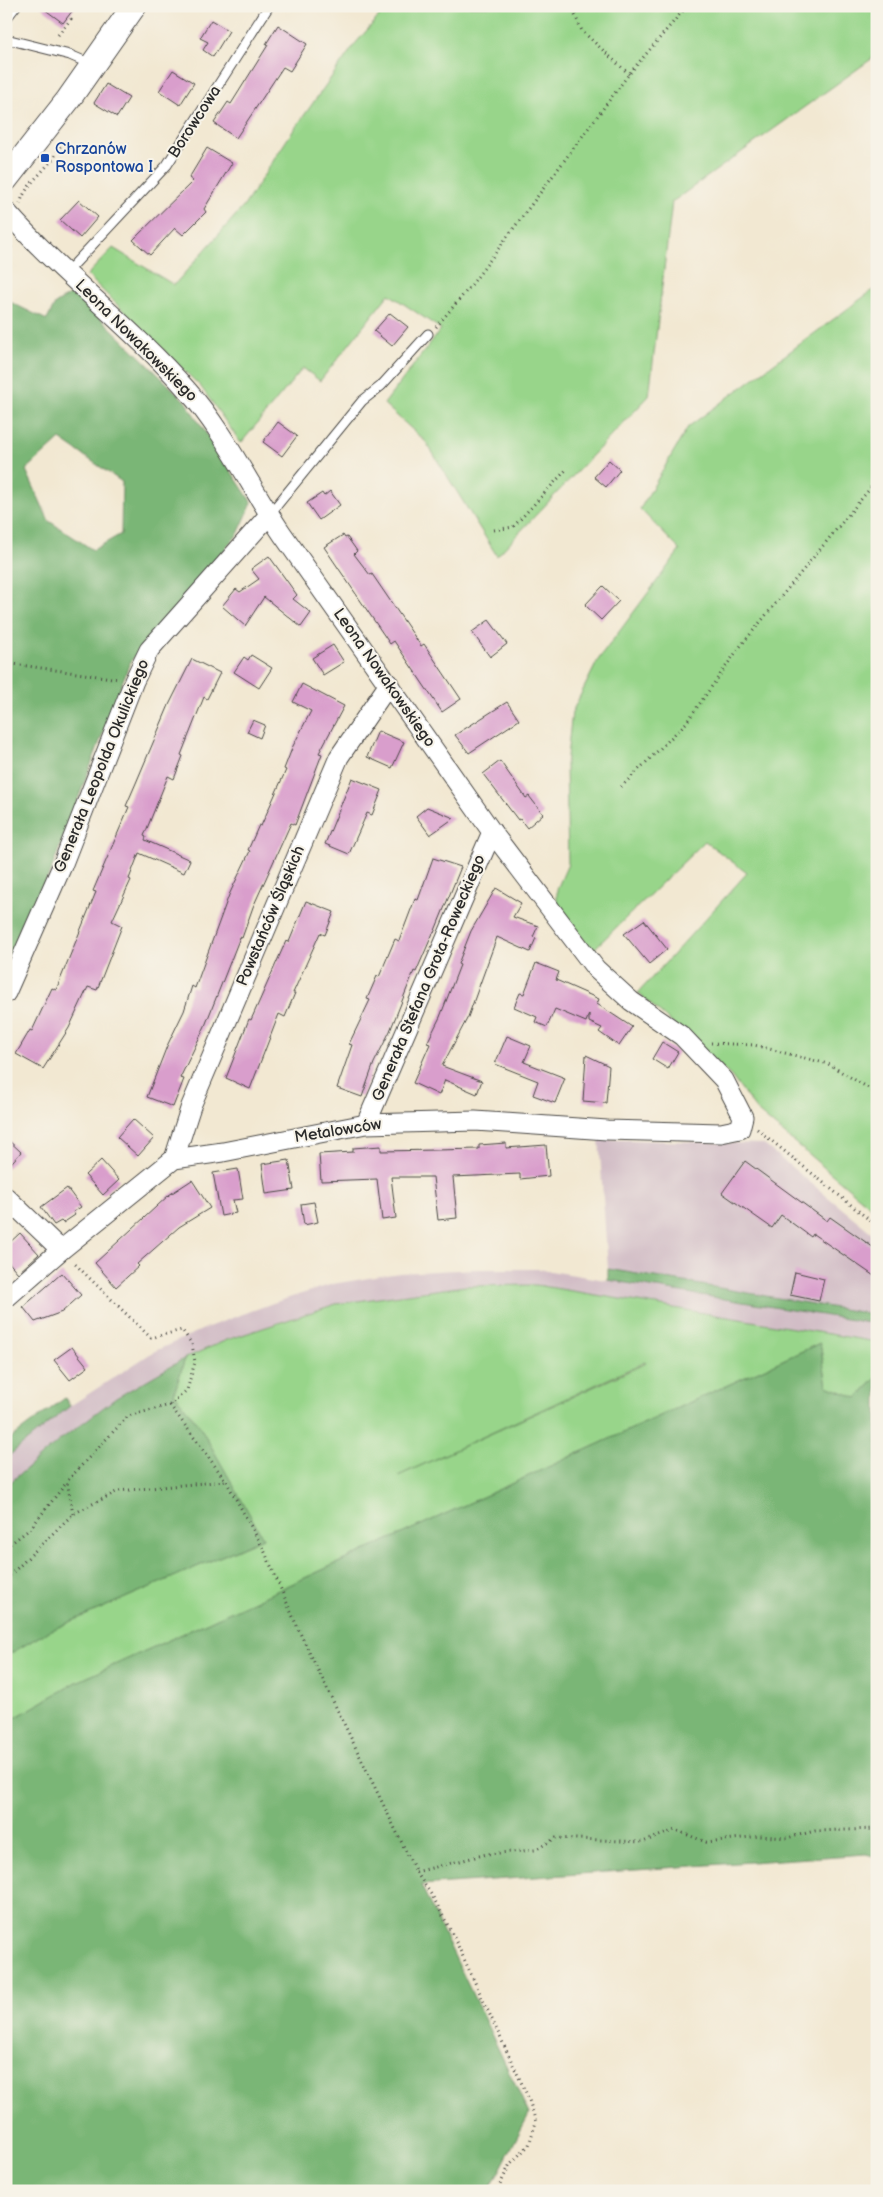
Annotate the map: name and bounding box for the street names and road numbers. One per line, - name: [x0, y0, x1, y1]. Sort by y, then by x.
- street label: Borowcowa: [165, 82, 225, 162]
- street label: Leona Nowakowskiego: [71, 276, 201, 406]
- street label: Leona Nowakowskiego: [329, 605, 439, 751]
- street label: Generała Leopolda Okulickiego: [50, 656, 154, 876]
- street label: Powstańców Śląskich: [231, 842, 309, 989]
- street label: Generała Stefana Grota-Roweckiego: [368, 852, 490, 1104]
- street label: Metalowców: [293, 1115, 383, 1147]

